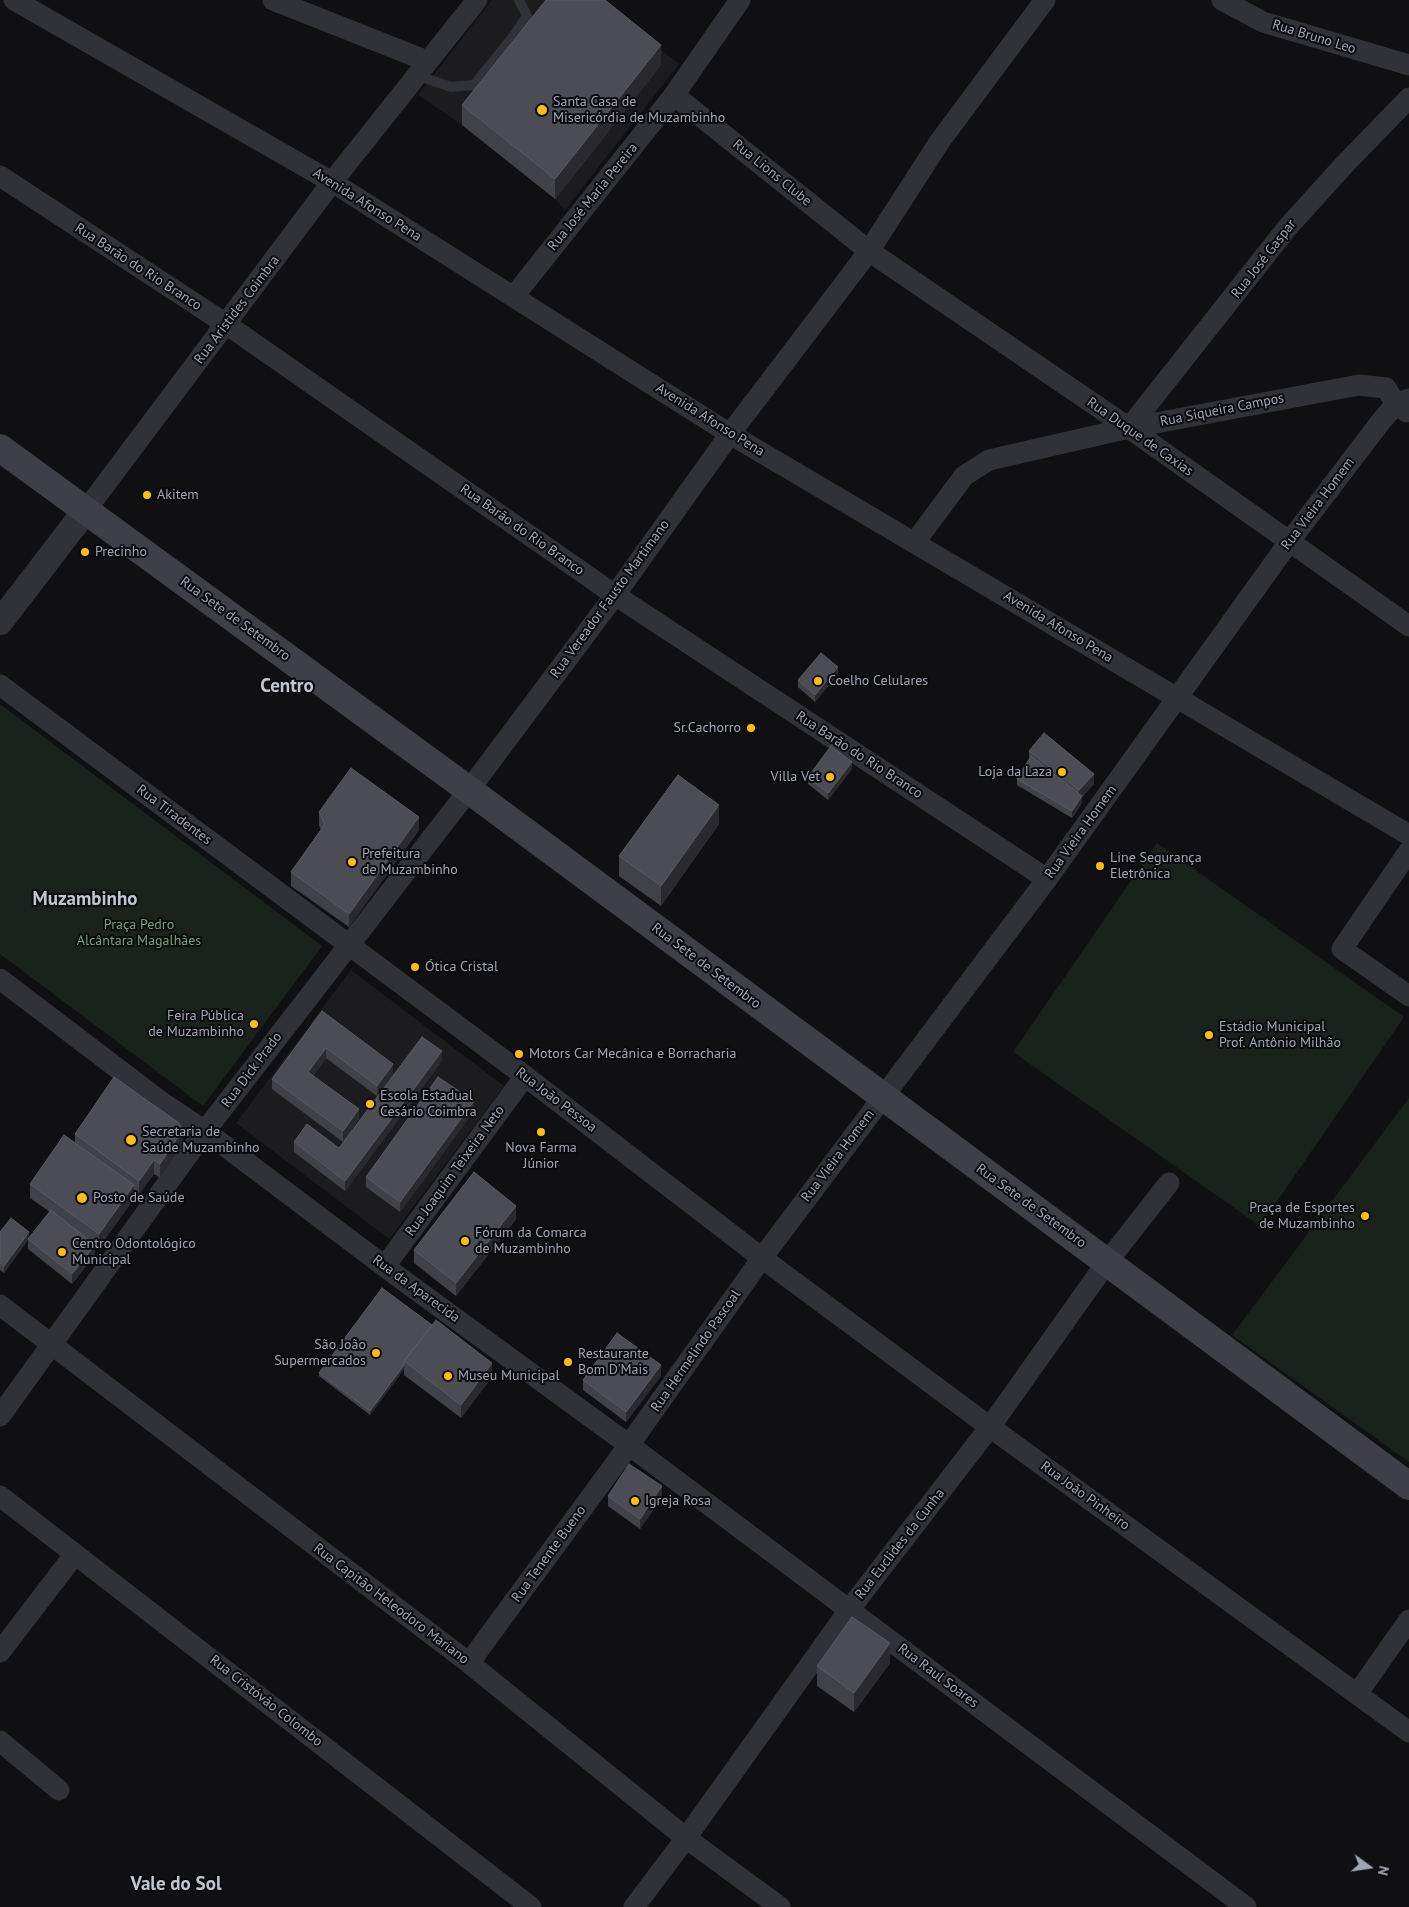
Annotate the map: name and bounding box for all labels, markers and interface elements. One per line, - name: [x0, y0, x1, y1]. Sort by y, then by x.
- street label: Rua Bruno Leo: [1270, 16, 1358, 58]
- place label: Santa Casa de Misericórdia de Muzambinho: [553, 94, 725, 126]
- marker: Santa Casa de Misericórdia de Muzambinho: [535, 103, 549, 117]
- street label: Rua Lions Clube: [729, 136, 815, 210]
- street label: Rua José Maria Pereira: [544, 140, 642, 254]
- street label: Avenida Afonso Pena: [310, 165, 424, 245]
- street label: Rua José Gaspar: [1228, 216, 1300, 302]
- street label: Rua Barão do Rio Branco: [72, 220, 204, 314]
- street label: Rua Aristides Coimbra: [191, 253, 283, 367]
- street label: Avenida Afonso Pena: [653, 380, 767, 460]
- street label: Rua Siqueira Campos: [1159, 390, 1285, 430]
- street label: Rua Duque de Caxias: [1084, 394, 1196, 480]
- street label: Rua Vieira Homem: [1278, 455, 1358, 553]
- street label: Rua Barão do Rio Branco: [457, 481, 587, 579]
- place label: Akitem: [157, 487, 199, 503]
- marker: Akitem: [141, 489, 153, 501]
- street label: Rua Vereador Fausto Martimano: [547, 517, 673, 681]
- place label: Precinho: [95, 544, 147, 560]
- marker: Precinho: [79, 546, 91, 558]
- street label: Rua Sete de Setembro: [177, 573, 293, 665]
- street label: Avenida Afonso Pena: [1000, 588, 1116, 666]
- place label: Coelho Celulares: [828, 673, 928, 689]
- marker: Coelho Celulares: [812, 675, 824, 687]
- district label: Centro: [260, 676, 314, 698]
- street label: Rua Barão do Rio Branco: [793, 708, 925, 802]
- place label: Sr.Cachorro: [673, 720, 741, 736]
- marker: Sr.Cachorro: [745, 722, 757, 734]
- place label: Loja da Laza: [978, 764, 1052, 780]
- marker: Loja da Laza: [1056, 766, 1068, 778]
- place label: Villa Vet: [770, 769, 820, 785]
- marker: Villa Vet: [824, 771, 836, 783]
- street label: Rua Tiradentes: [133, 781, 215, 849]
- street label: Rua Vieira Homem: [1042, 782, 1120, 882]
- place label: Prefeitura de Muzambinho: [362, 846, 458, 879]
- place label: Line Segurança Eletrônica: [1110, 850, 1202, 882]
- marker: Prefeitura de Muzambinho: [346, 856, 358, 868]
- marker: Line Segurança Eletrônica: [1094, 860, 1106, 872]
- district label: Muzambinho: [32, 889, 138, 911]
- park label: Praça Pedro Alcântara Magalhães: [77, 917, 201, 950]
- street label: Rua Sete de Setembro: [648, 920, 764, 1012]
- place label: Ótica Cristal: [425, 959, 498, 975]
- marker: Ótica Cristal: [409, 961, 421, 973]
- place label: Feira Pública de Muzambinho: [148, 1008, 244, 1040]
- marker: Feira Pública de Muzambinho: [248, 1018, 260, 1030]
- place label: Estádio Municipal Prof. Antônio Milhão: [1219, 1019, 1341, 1052]
- street label: Rua Dick Prado: [218, 1029, 286, 1111]
- marker: Estádio Municipal Prof. Antônio Milhão: [1203, 1029, 1215, 1041]
- place label: Motors Car Mecânica e Borracharia: [529, 1046, 736, 1062]
- marker: Motors Car Mecânica e Borracharia: [513, 1048, 525, 1060]
- street label: Rua João Pessoa: [512, 1064, 600, 1136]
- place label: Escola Estadual Cesário Coimbra: [380, 1088, 477, 1120]
- marker: Escola Estadual Cesário Coimbra: [364, 1098, 376, 1110]
- street label: Rua Joaquim Teixeira Neto: [402, 1102, 508, 1240]
- street label: Rua Vieira Homem: [798, 1107, 878, 1205]
- place label: Secretaria de Saúde Muzambinho: [142, 1124, 260, 1156]
- marker: Nova Farma Júnior: [535, 1126, 547, 1138]
- marker: Secretaria de Saúde Muzambinho: [124, 1133, 138, 1147]
- place label: Nova Farma Júnior: [505, 1140, 577, 1172]
- street label: Rua Sete de Setembro: [973, 1160, 1089, 1252]
- place label: Posto de Saúde: [93, 1190, 185, 1206]
- marker: Posto de Saúde: [75, 1191, 89, 1205]
- place label: Praça de Esportes de Muzambinho: [1249, 1200, 1355, 1232]
- marker: Praça de Esportes de Muzambinho: [1359, 1210, 1371, 1222]
- place label: Fórum da Comarca de Muzambinho: [475, 1225, 587, 1258]
- marker: Fórum da Comarca de Muzambinho: [459, 1235, 471, 1247]
- place label: Centro Odontológico Municipal: [72, 1236, 196, 1268]
- marker: Centro Odontológico Municipal: [56, 1246, 68, 1258]
- street label: Rua da Aparecida: [369, 1252, 463, 1326]
- street label: Rua Hermelindo Pascoal: [647, 1287, 745, 1415]
- place label: São João Supermercados: [274, 1337, 366, 1370]
- place label: Restaurante Bom D'Mais: [578, 1346, 649, 1378]
- marker: São João Supermercados: [370, 1347, 382, 1359]
- marker: Restaurante Bom D'Mais: [562, 1356, 574, 1368]
- place label: Museu Municipal: [458, 1368, 560, 1384]
- marker: Museu Municipal: [442, 1370, 454, 1382]
- street label: Rua João Pinheiro: [1037, 1458, 1133, 1534]
- street label: Rua Euclides da Cunha: [852, 1485, 948, 1603]
- place label: Igreja Rosa: [645, 1493, 711, 1509]
- marker: Igreja Rosa: [629, 1495, 641, 1507]
- street label: Rua Tenente Bueno: [508, 1502, 590, 1606]
- street label: Rua Capitão Heleodoro Mariano: [310, 1540, 472, 1668]
- street label: Rua Raul Soares: [894, 1640, 982, 1712]
- street label: Rua Cristóvão Colombo: [206, 1652, 326, 1750]
- north arrow: [1344, 1842, 1394, 1892]
- text: N: [1374, 1864, 1393, 1877]
- district label: Vale do Sol: [131, 1874, 221, 1896]

